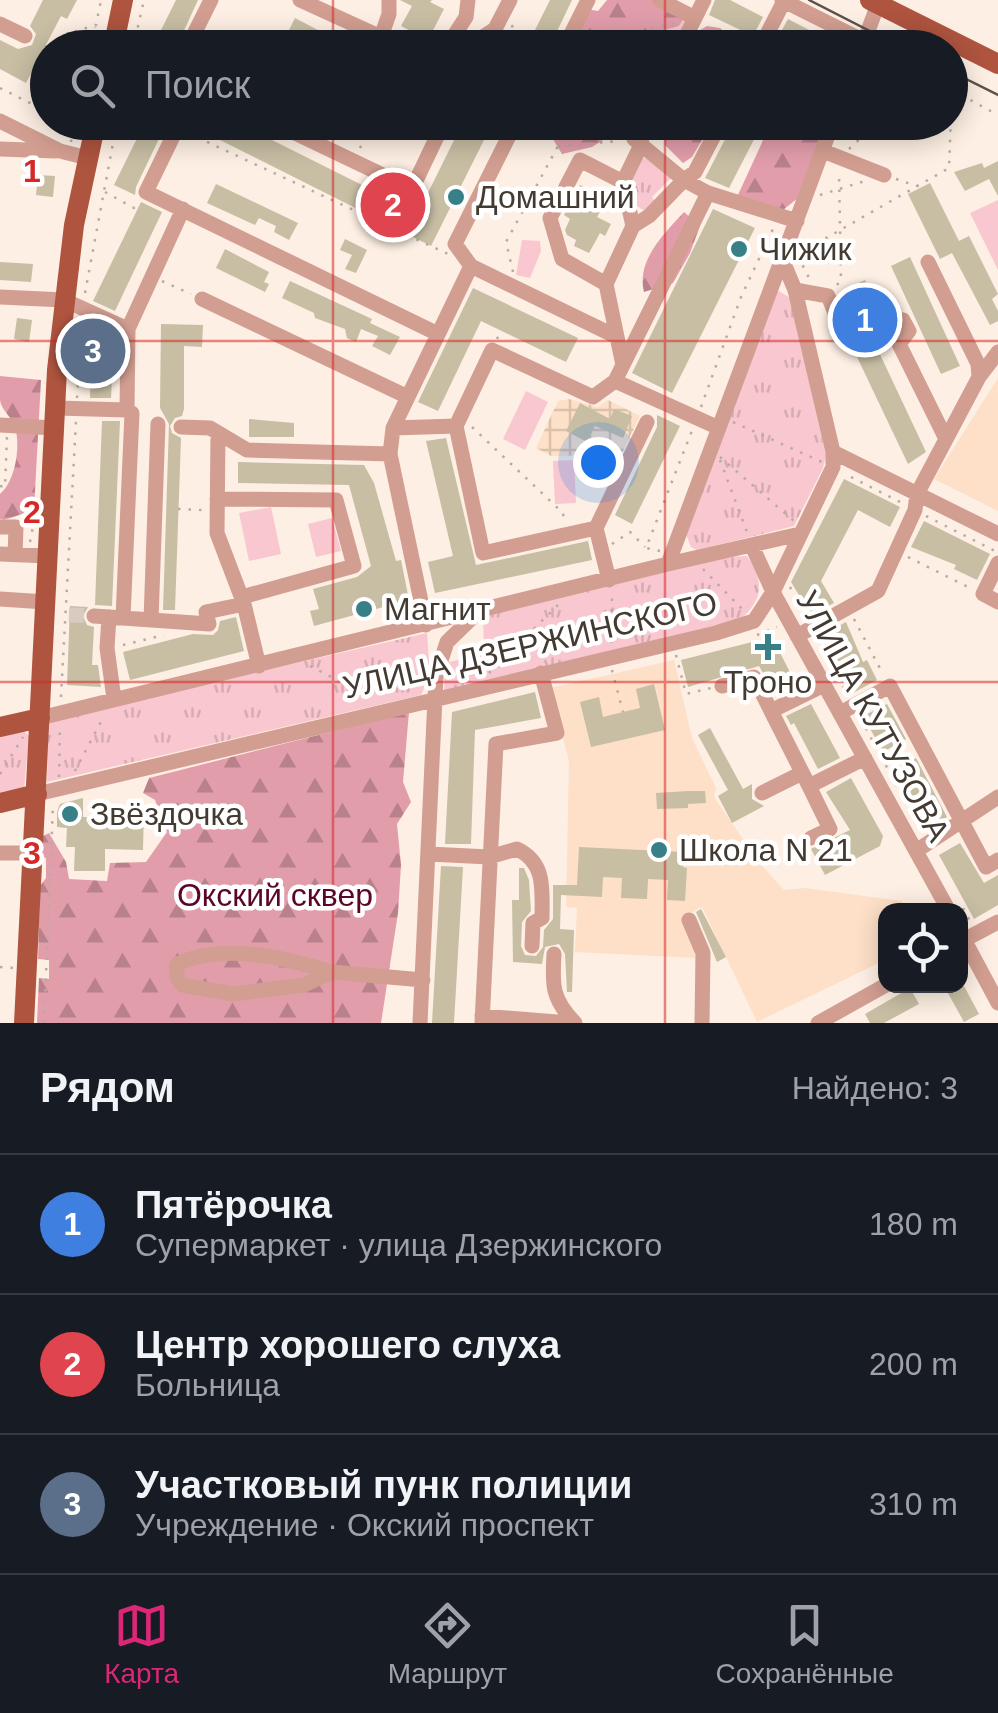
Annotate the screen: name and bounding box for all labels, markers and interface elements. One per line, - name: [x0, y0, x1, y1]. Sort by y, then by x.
- search box: [30, 30, 968, 140]
- icon: search: [65, 58, 120, 113]
- text: Поиск: [145, 64, 250, 106]
- text: 1: [23, 153, 41, 189]
- pin: 2: [360, 168, 426, 242]
- place label: Домашний: [476, 179, 635, 215]
- marker: Домашний: [445, 186, 467, 208]
- place label: Чижик: [759, 231, 852, 267]
- marker: Чижик: [728, 238, 750, 260]
- pin: 1: [832, 282, 898, 358]
- pin: 3: [61, 314, 126, 388]
- your location: [573, 437, 624, 488]
- text: 2: [23, 494, 41, 530]
- street label: УЛИЦА ДЗЕРЖИНСКОГО: [339, 584, 721, 706]
- street label: УЛИЦА КУТУЗОВА: [789, 584, 957, 848]
- place label: Магнит: [384, 591, 491, 627]
- marker: Магнит: [353, 598, 375, 620]
- marker: Троно: [757, 636, 779, 658]
- place label: Троно: [724, 664, 812, 700]
- place label: Звёздочка: [90, 796, 243, 832]
- marker: Звёздочка: [59, 803, 81, 825]
- place label: Школа N 21: [679, 832, 853, 868]
- text: 3: [23, 835, 41, 871]
- marker: Школа N 21: [648, 839, 670, 861]
- park label: Окский сквер: [177, 877, 373, 913]
- map controls: [878, 903, 968, 993]
- button: locate: [878, 903, 968, 993]
- text: Рядом: [40, 1064, 175, 1111]
- text: Найдено: 3: [792, 1070, 958, 1106]
- text: Пятёрочка: [135, 1184, 332, 1226]
- text: 1: [64, 1206, 81, 1242]
- text: 180 m: [869, 1206, 958, 1242]
- text: Супермаркет · улица Дзержинского: [135, 1227, 662, 1263]
- text: Центр хорошего слуха: [135, 1324, 560, 1366]
- text: 2: [64, 1346, 81, 1382]
- text: 200 m: [869, 1346, 958, 1382]
- text: Больница: [135, 1367, 280, 1403]
- text: Участковый пунк полиции: [135, 1464, 632, 1506]
- text: 3: [64, 1486, 81, 1522]
- text: 310 m: [869, 1486, 958, 1522]
- text: Учреждение · Окский проспект: [135, 1507, 594, 1543]
- tab: Карта: [104, 1598, 179, 1690]
- tab: Маршрут: [388, 1598, 507, 1690]
- tab: Сохранённые: [715, 1598, 894, 1690]

